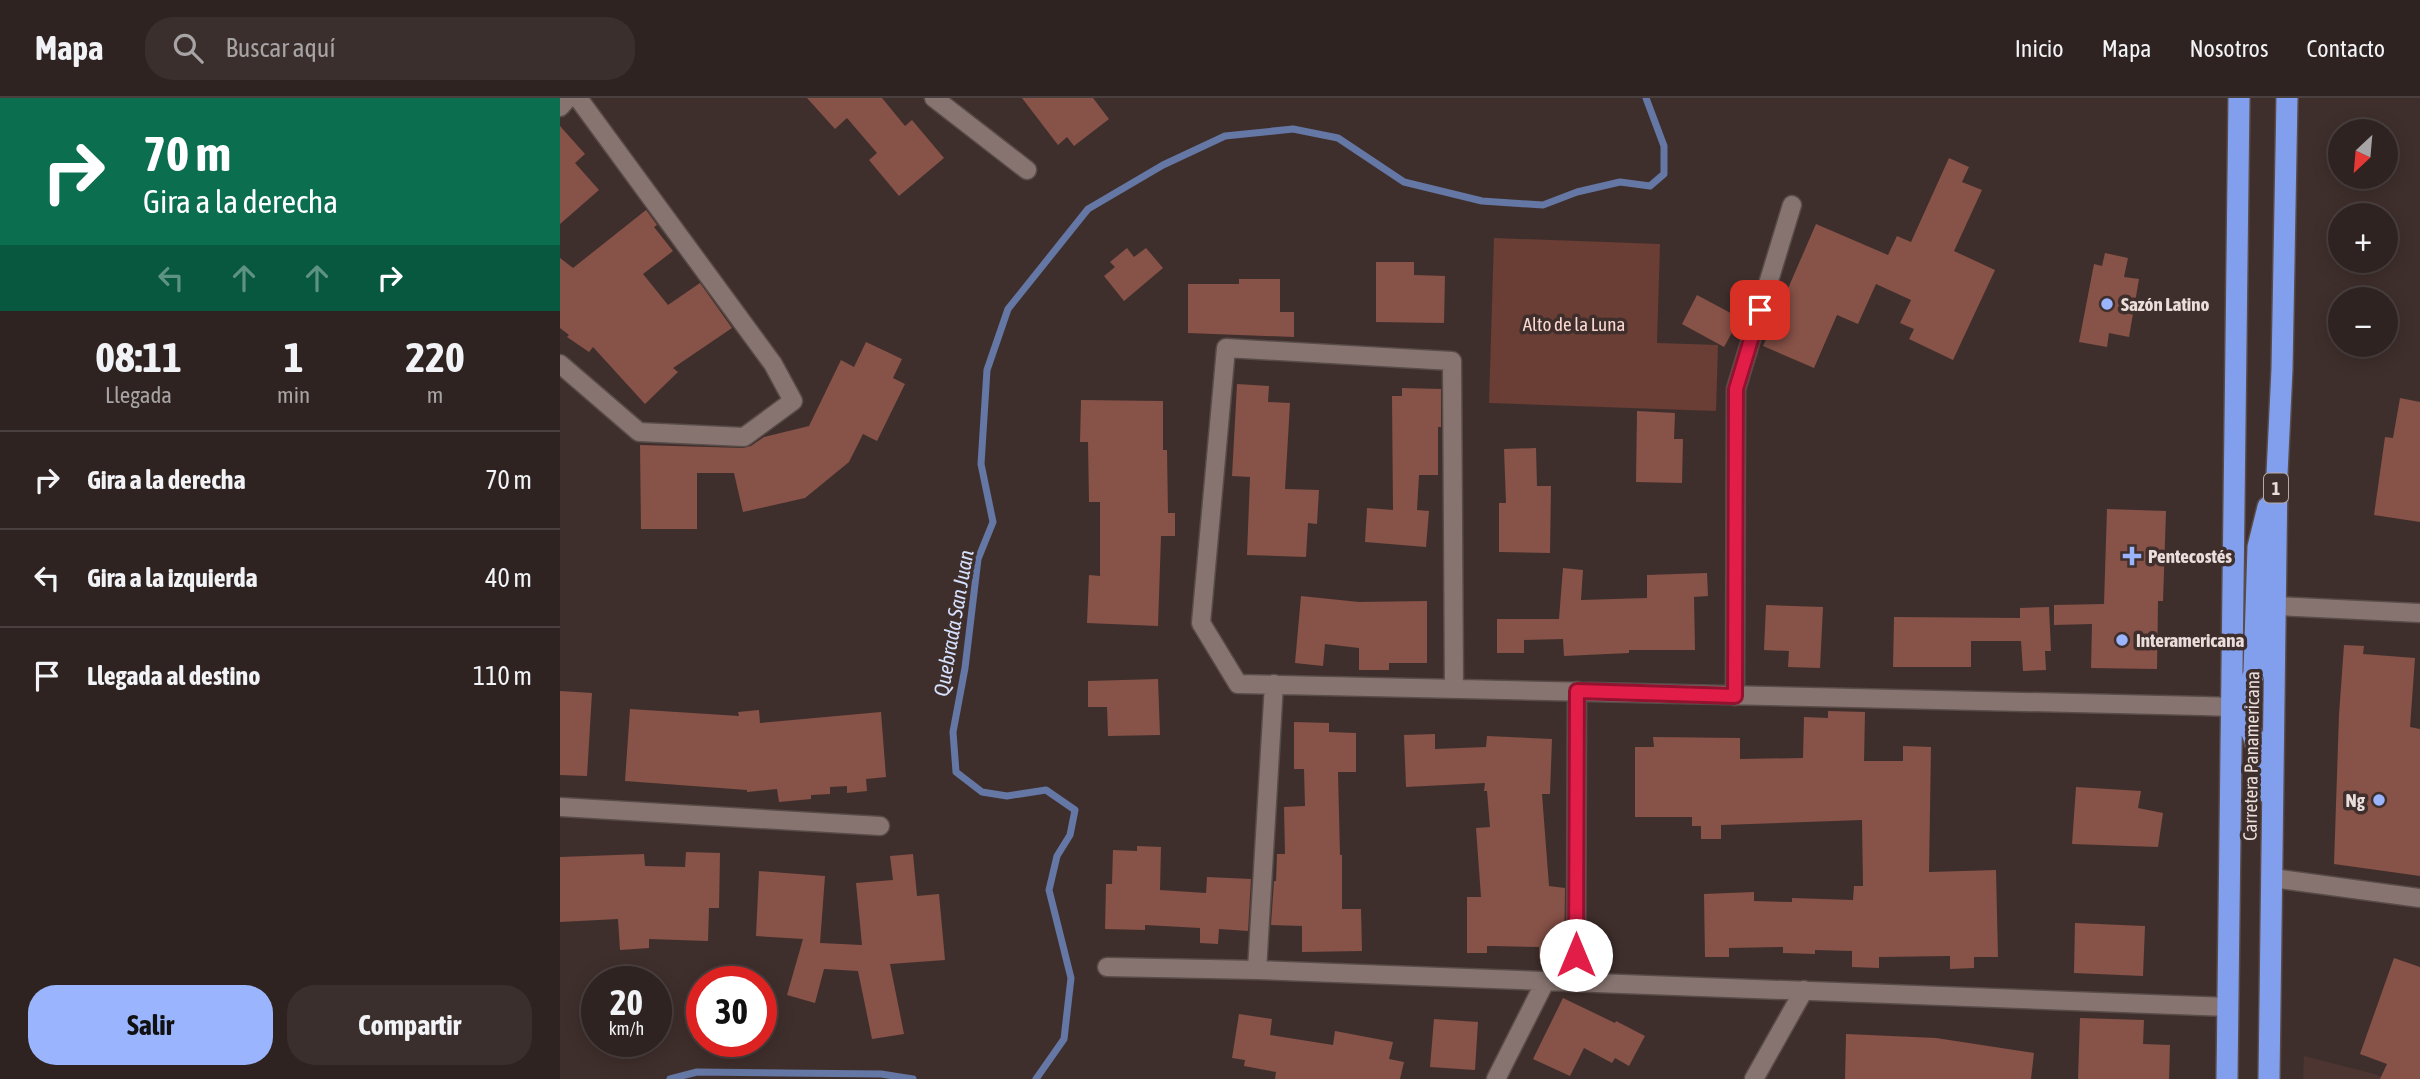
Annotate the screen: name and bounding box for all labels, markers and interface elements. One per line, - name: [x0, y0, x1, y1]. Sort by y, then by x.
- search box: [145, 17, 635, 80]
- text: Mapa: [35, 29, 103, 67]
- icon: search: [169, 29, 207, 67]
- text: Buscar aquí: [225, 33, 335, 63]
- text: Inicio: [2015, 35, 2064, 62]
- text: Mapa: [2102, 35, 2151, 62]
- text: Nosotros: [2189, 35, 2268, 62]
- text: Contacto: [2306, 35, 2385, 62]
- north arrow: [2328, 119, 2398, 189]
- map controls: [2328, 119, 2398, 357]
- text: 70 m: [143, 125, 231, 181]
- icon: right: [28, 126, 119, 217]
- text: Gira a la derecha: [143, 183, 338, 220]
- button: +: [2328, 203, 2398, 273]
- icon: left: [152, 259, 190, 297]
- icon: ahead: [225, 259, 263, 297]
- icon: ahead: [298, 259, 336, 297]
- icon: right: [371, 259, 409, 297]
- pin: [1730, 280, 1790, 340]
- button: −: [2328, 287, 2398, 357]
- icon: arrive: [1741, 291, 1779, 329]
- place label: Sazón Latino: [2121, 293, 2209, 315]
- marker: Sazón Latino: [2099, 296, 2115, 312]
- park label: Alto de la Luna: [1523, 313, 1625, 335]
- text: 08:11: [95, 333, 182, 381]
- text: 1: [284, 333, 303, 381]
- text: 220: [405, 333, 465, 381]
- text: Llegada: [105, 382, 172, 408]
- text: min: [277, 382, 310, 408]
- text: m: [427, 382, 443, 408]
- icon: right: [28, 461, 66, 499]
- text: Gira a la derecha: [87, 465, 246, 495]
- text: 70 m: [485, 465, 532, 495]
- road number: 1: [2264, 474, 2288, 502]
- place label: Pentecostés: [2148, 545, 2232, 567]
- marker: Pentecostés: [2122, 546, 2142, 566]
- water label: Quebrada San Juan: [928, 548, 978, 698]
- icon: left: [28, 559, 66, 597]
- text: Gira a la izquierda: [87, 563, 258, 593]
- text: 40 m: [485, 563, 532, 593]
- place label: Interamericana: [2136, 629, 2244, 651]
- marker: Interamericana: [2114, 632, 2130, 648]
- icon: arrive: [28, 657, 66, 695]
- text: Llegada al destino: [87, 661, 260, 691]
- text: 110 m: [473, 661, 532, 691]
- street label: Carretera Panamericana: [2239, 671, 2263, 841]
- place label: Ng: [2346, 789, 2366, 811]
- marker: Ng: [2371, 792, 2387, 808]
- position arrow: [1539, 918, 1613, 992]
- speed limit sign: 30: [686, 966, 777, 1057]
- text: 20: [610, 982, 643, 1022]
- button: Salir: [28, 985, 273, 1065]
- button: Compartir: [287, 985, 532, 1065]
- text: km/h: [609, 1018, 644, 1039]

